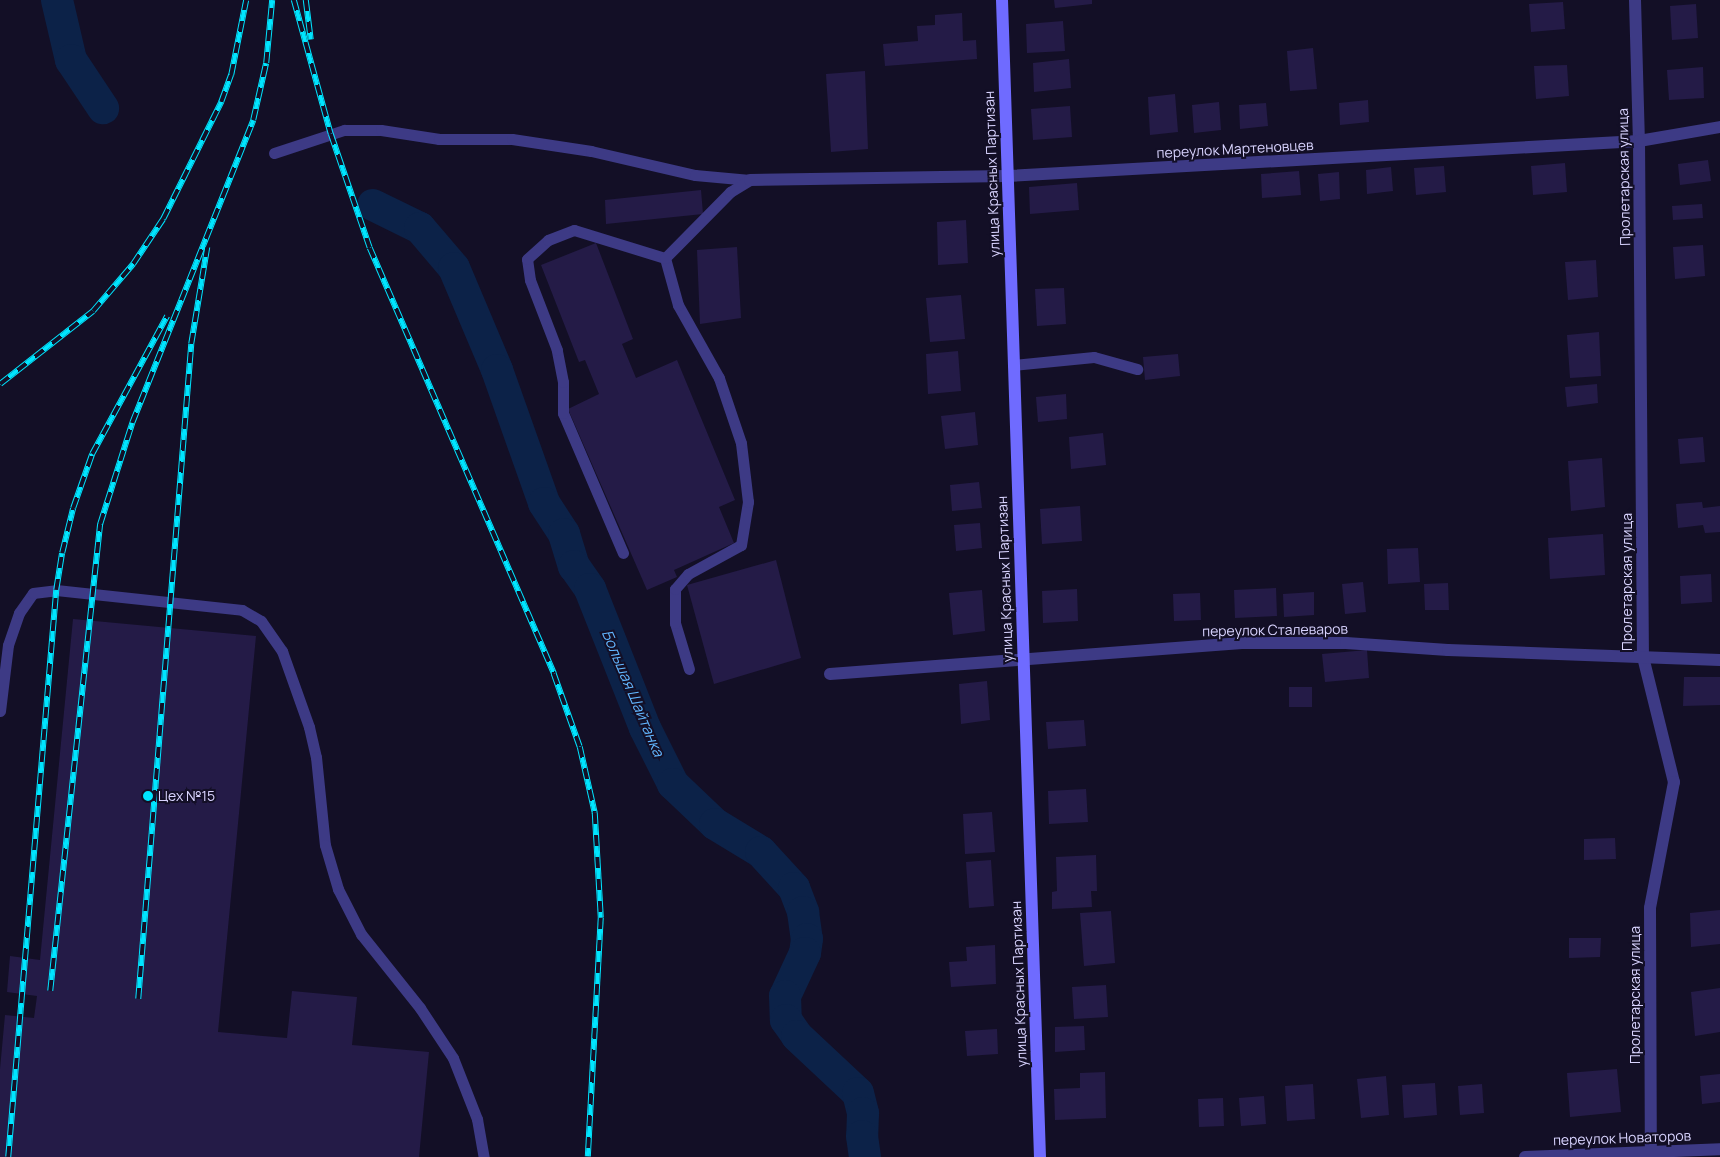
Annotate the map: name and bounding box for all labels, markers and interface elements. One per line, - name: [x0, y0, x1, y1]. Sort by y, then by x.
- street label: улица Красных Партизан: [981, 91, 1003, 257]
- street label: Пролетарская улица: [1614, 108, 1634, 246]
- street label: переулок Мартеновцев: [1156, 136, 1314, 162]
- street label: улица Красных Партизан: [994, 496, 1016, 662]
- street label: Пролетарская улица: [1619, 513, 1635, 651]
- street label: переулок Сталеваров: [1202, 620, 1348, 640]
- water label: Большая Шайтанка: [598, 627, 668, 759]
- place label: Цех №15: [158, 788, 215, 804]
- marker: Цех №15: [142, 790, 154, 802]
- street label: улица Красных Партизан: [1008, 901, 1030, 1067]
- street label: Пролетарская улица: [1627, 926, 1643, 1064]
- street label: переулок Новаторов: [1553, 1127, 1691, 1149]

